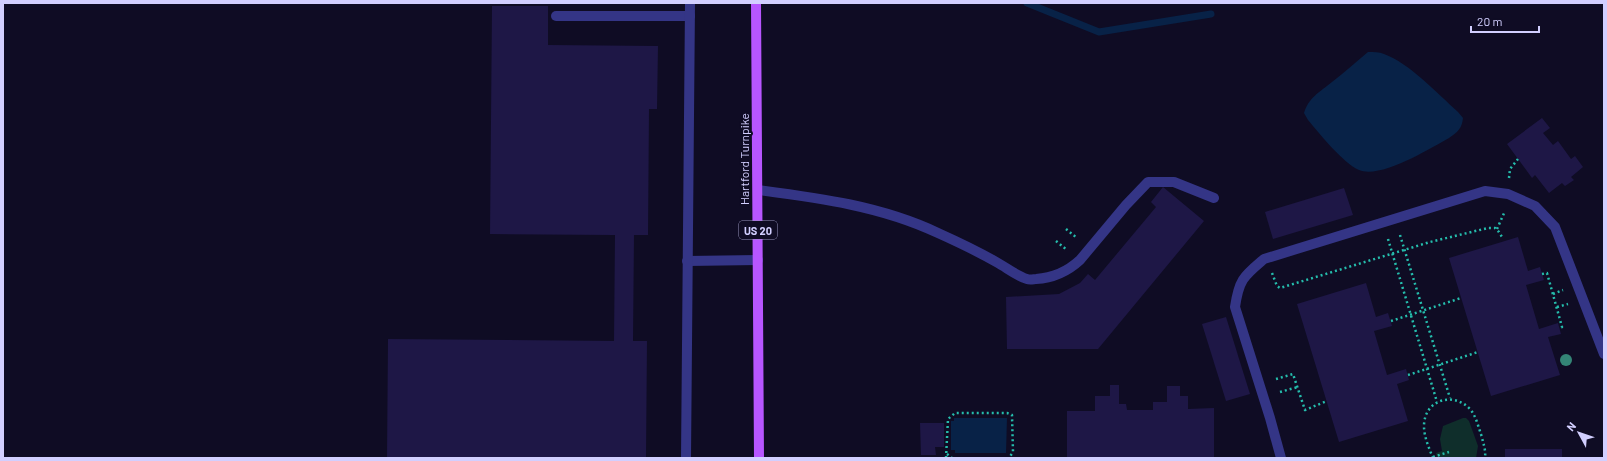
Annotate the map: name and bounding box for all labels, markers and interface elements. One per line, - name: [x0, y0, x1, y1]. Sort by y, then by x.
- scale bar: [1471, 8, 1539, 34]
- text: 20 m: [1477, 14, 1503, 28]
- street label: Hartford Turnpike: [737, 113, 751, 205]
- road number: US 20: [739, 221, 777, 239]
- north arrow: [1559, 413, 1599, 453]
- text: N: [1564, 419, 1578, 433]

